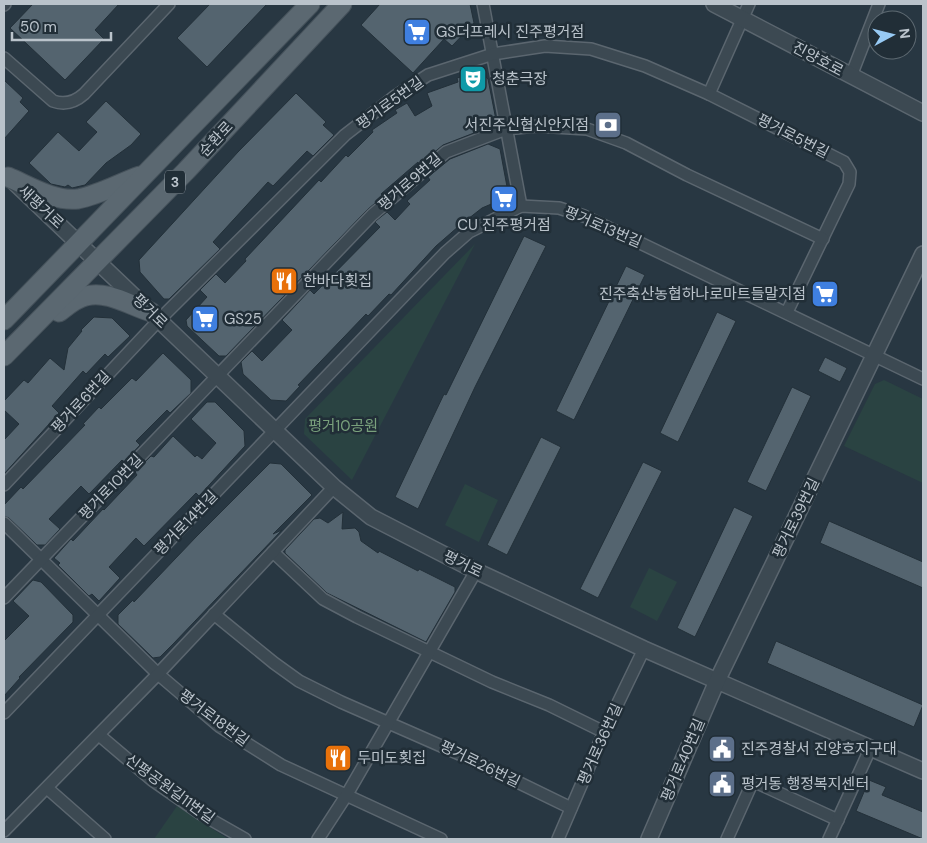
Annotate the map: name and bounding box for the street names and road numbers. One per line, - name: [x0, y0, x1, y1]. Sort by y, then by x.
- street label: 진양호로: [789, 37, 847, 81]
- street label: 평거로5번길: [353, 72, 427, 134]
- street label: 평거로5번길: [754, 109, 832, 163]
- street label: 순환로: [195, 117, 237, 161]
- street label: 평거로9번길: [374, 149, 446, 215]
- road number: 3: [165, 170, 185, 193]
- street label: 새평거로: [14, 181, 68, 233]
- street label: 평거로13번길: [561, 202, 645, 252]
- street label: 평거로: [128, 289, 172, 333]
- street label: 평거로6번길: [47, 367, 115, 437]
- street label: 평거로10번길: [75, 450, 147, 524]
- street label: 평거로39번길: [768, 475, 824, 561]
- street label: 평거로14번길: [150, 486, 222, 560]
- street label: 평거로: [440, 546, 486, 582]
- street label: 평거로18번길: [175, 685, 253, 751]
- street label: 평거로36번길: [573, 700, 627, 788]
- street label: 평거로40번길: [657, 715, 709, 805]
- street label: 평거로26번길: [436, 736, 524, 792]
- street label: 신평공원길11번길: [121, 750, 219, 828]

